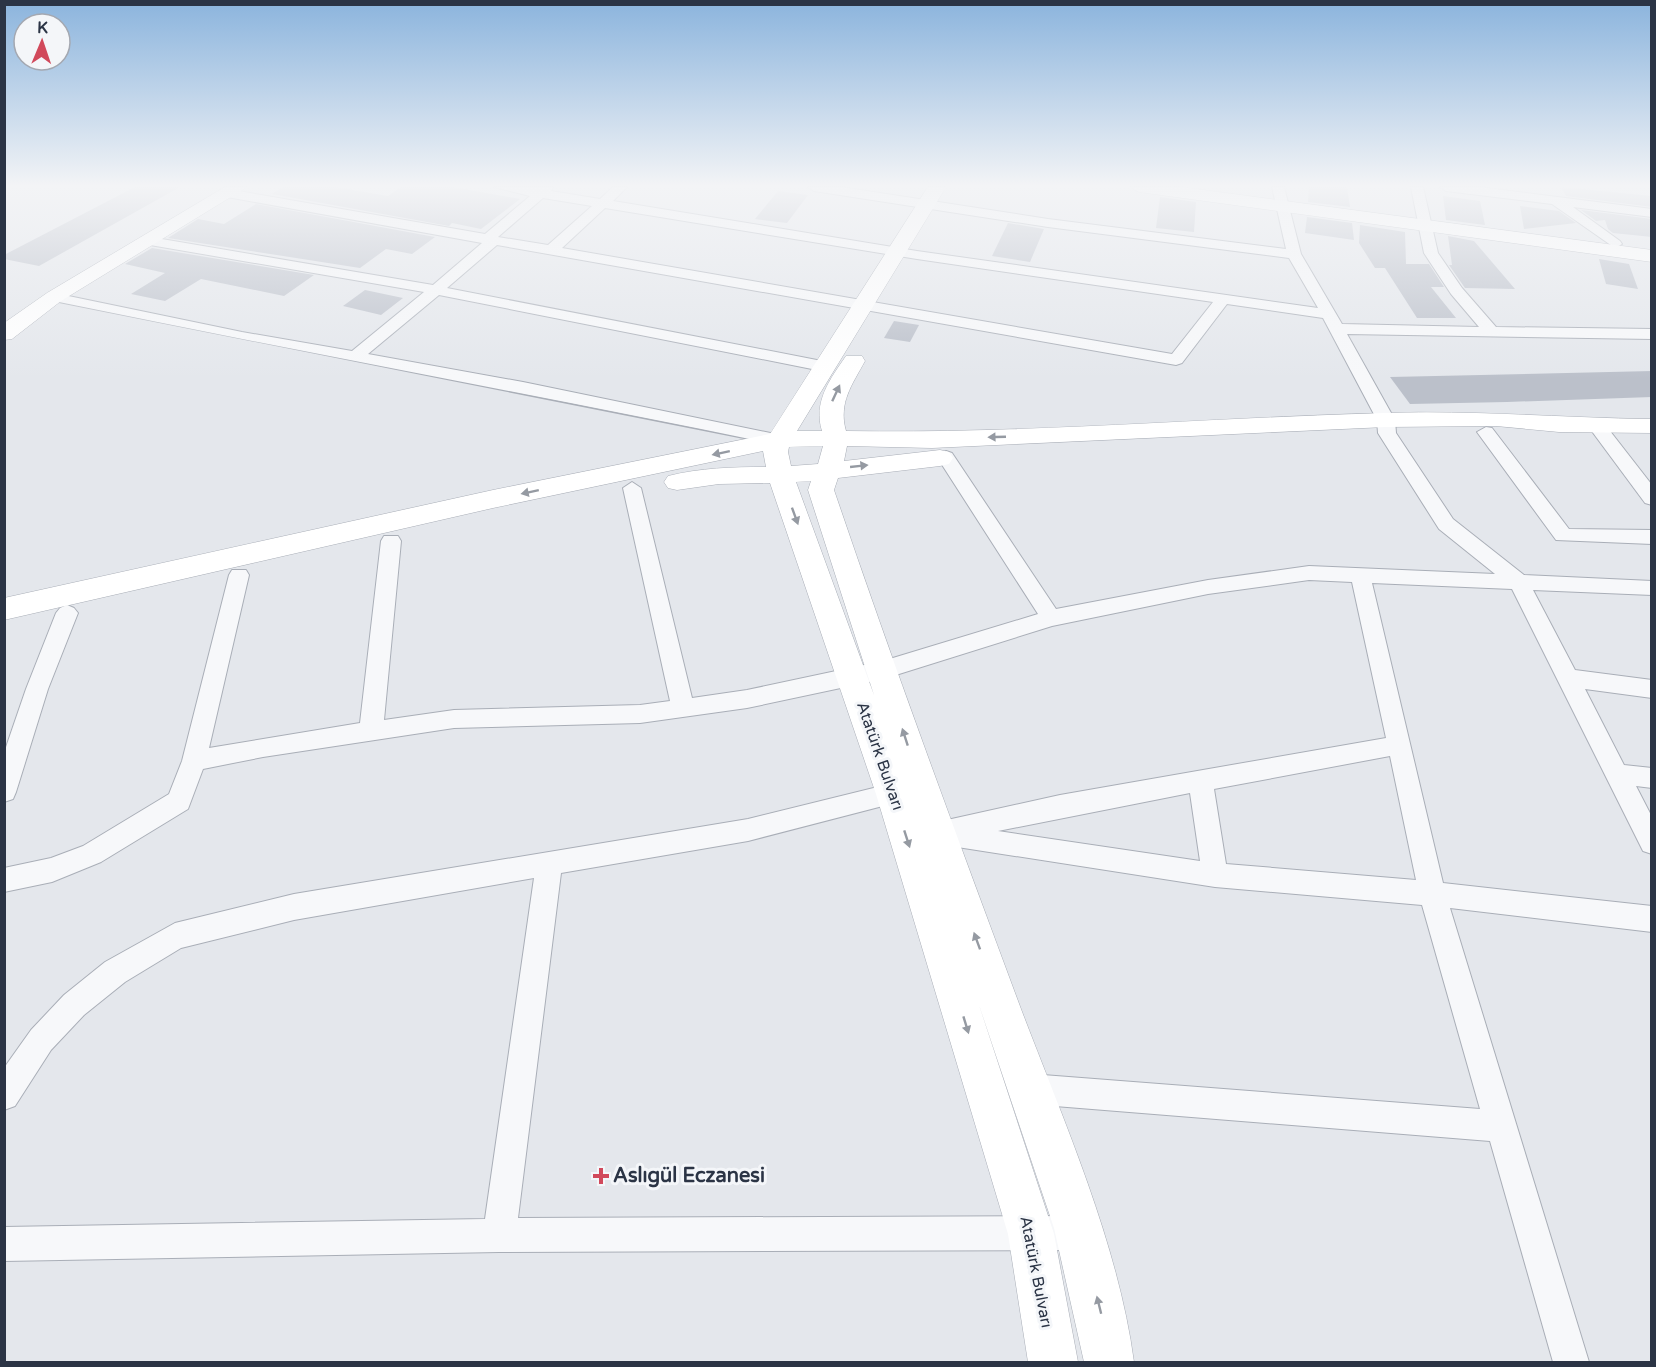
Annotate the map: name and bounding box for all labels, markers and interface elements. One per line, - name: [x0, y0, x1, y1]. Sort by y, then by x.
- north arrow: [12, 12, 72, 72]
- text: K: [37, 18, 48, 38]
- one-way arrow: [831, 384, 841, 402]
- one-way arrow: [988, 432, 1007, 441]
- one-way arrow: [712, 448, 731, 458]
- one-way arrow: [850, 461, 869, 471]
- one-way arrow: [521, 488, 540, 497]
- one-way arrow: [791, 507, 801, 525]
- street label: Atatürk Bulvarı: [852, 699, 908, 813]
- one-way arrow: [900, 728, 910, 746]
- one-way arrow: [903, 830, 913, 848]
- one-way arrow: [972, 932, 981, 950]
- one-way arrow: [962, 1016, 971, 1034]
- place label: Aslıgül Eczanesi: [613, 1164, 765, 1188]
- marker: Aslıgül Eczanesi: [594, 1169, 608, 1183]
- street label: Atatürk Bulvarı: [1015, 1214, 1057, 1330]
- one-way arrow: [1093, 1296, 1103, 1314]

